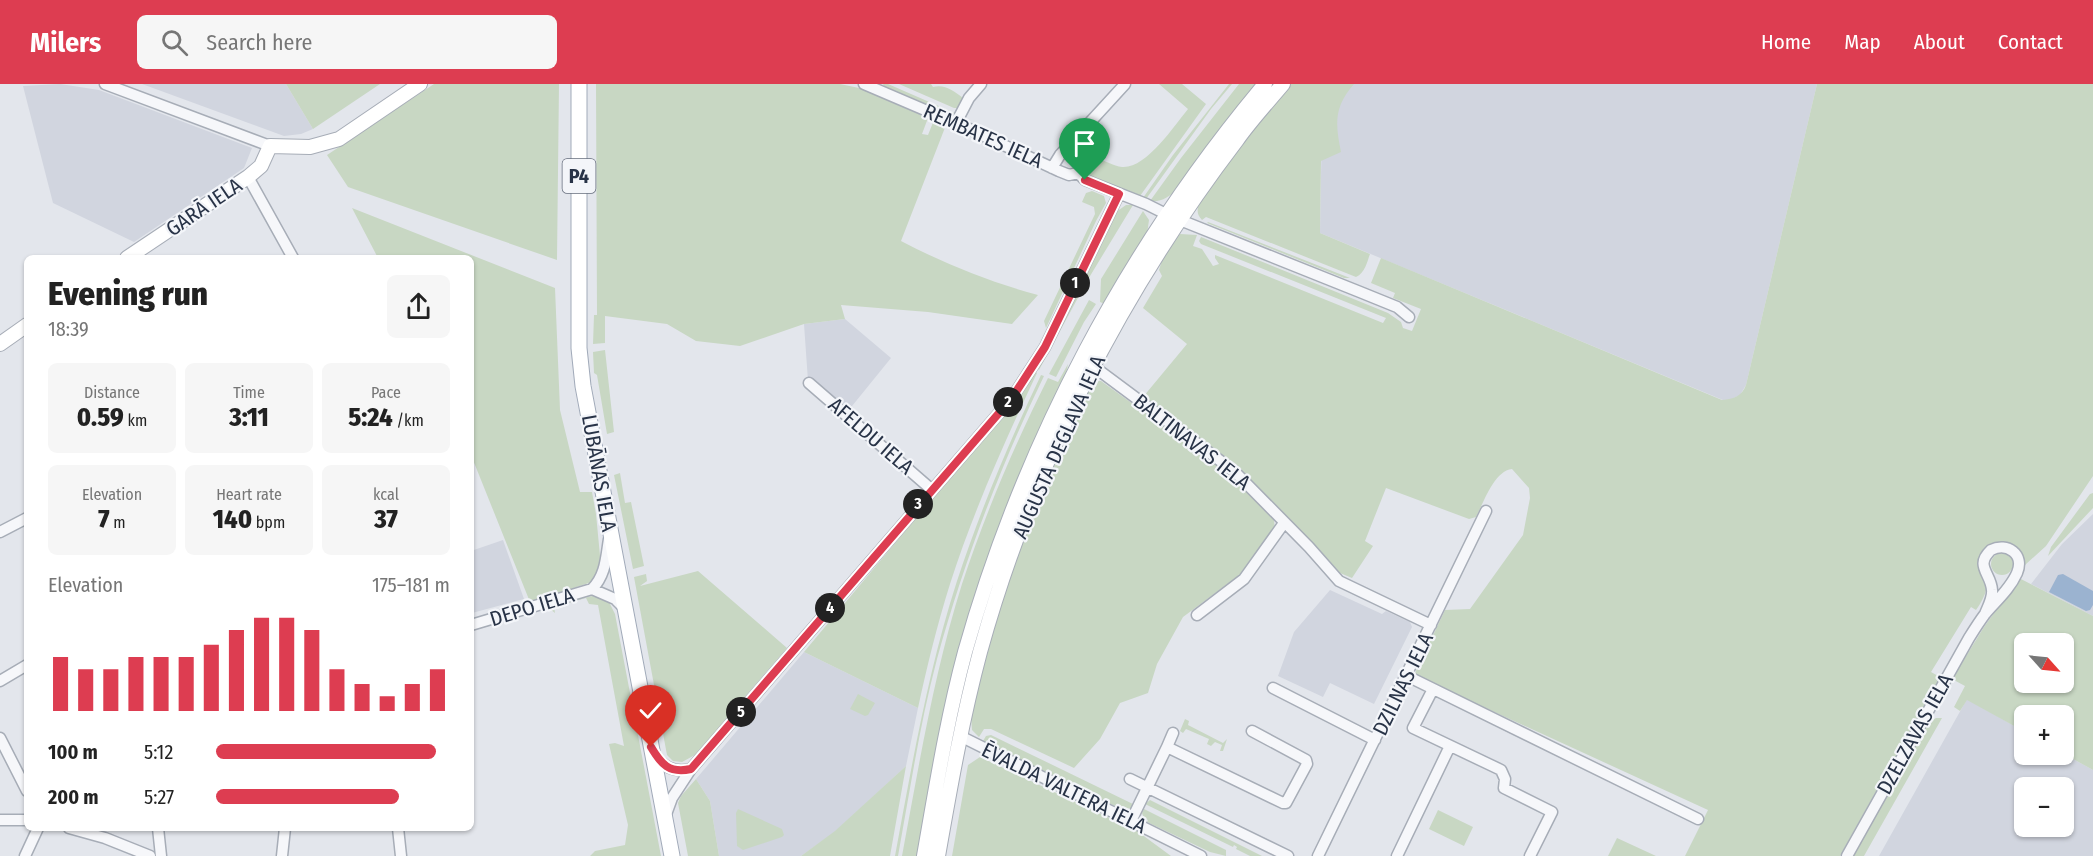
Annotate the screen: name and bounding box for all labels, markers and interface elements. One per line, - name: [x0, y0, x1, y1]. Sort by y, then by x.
- search box: [137, 15, 557, 69]
- text: Milers: [30, 26, 101, 59]
- icon: search: [158, 26, 191, 59]
- text: Search here: [206, 29, 312, 56]
- text: Home: [1761, 29, 1811, 55]
- text: Map: [1844, 29, 1881, 55]
- text: About: [1914, 29, 1965, 55]
- text: Contact: [1998, 29, 2063, 55]
- street label: REMBATES IELA: [919, 98, 1047, 174]
- pin: [1059, 118, 1110, 180]
- icon: arrive: [1068, 127, 1101, 160]
- road number: P4: [562, 159, 596, 193]
- street label: GARĀ IELA: [161, 172, 247, 242]
- pin: 1: [1060, 268, 1090, 298]
- text: 1: [1072, 273, 1078, 292]
- text: Evening run: [48, 274, 208, 314]
- button: share: [387, 275, 450, 338]
- text: 18:39: [48, 317, 89, 341]
- street label: AUGUSTA DEGLAVA IELA: [1007, 351, 1111, 543]
- text: Distance: [84, 383, 140, 402]
- text: Time: [233, 383, 265, 402]
- text: Pace: [371, 383, 401, 402]
- pin: 2: [993, 387, 1023, 417]
- street label: BALTINAVAS IELA: [1128, 388, 1256, 496]
- street label: AFELDU IELA: [823, 392, 919, 480]
- text: 2: [1004, 392, 1012, 411]
- text: 0.59: [77, 402, 124, 433]
- text: 3:11: [229, 402, 269, 433]
- text: 5:24: [348, 402, 393, 433]
- text: km: [124, 411, 147, 430]
- text: /km: [393, 411, 424, 430]
- street label: LUBĀNAS IELA: [576, 412, 622, 534]
- text: Elevation: [82, 485, 142, 504]
- text: Heart rate: [216, 485, 282, 504]
- text: kcal: [373, 485, 399, 504]
- pin: 3: [903, 489, 933, 519]
- text: 3: [914, 494, 922, 513]
- text: 7: [98, 504, 110, 535]
- text: 140: [213, 504, 252, 535]
- text: 37: [374, 504, 398, 535]
- text: m: [110, 513, 126, 532]
- text: bpm: [252, 513, 285, 532]
- text: Elevation: [48, 573, 123, 597]
- text: 175–181 m: [372, 573, 450, 597]
- street label: DEPO IELA: [487, 582, 577, 632]
- pin: 4: [815, 593, 845, 623]
- text: 4: [826, 598, 834, 617]
- street label: DZILNAS IELA: [1367, 628, 1439, 740]
- north arrow: [2014, 633, 2074, 693]
- map controls: [2014, 633, 2074, 837]
- street label: DZELZAVAS IELA: [1871, 669, 1959, 799]
- pin: [625, 685, 676, 747]
- icon: check: [634, 694, 667, 727]
- pin: 5: [726, 697, 756, 727]
- text: 5: [737, 702, 745, 721]
- button: +: [2014, 705, 2074, 765]
- street label: ĒVALDA VALTERA IELA: [977, 737, 1151, 839]
- text: 100 m: [48, 740, 98, 764]
- text: 5:12: [144, 740, 173, 764]
- button: −: [2014, 777, 2074, 837]
- text: 200 m: [48, 785, 99, 809]
- text: 5:27: [144, 785, 174, 809]

